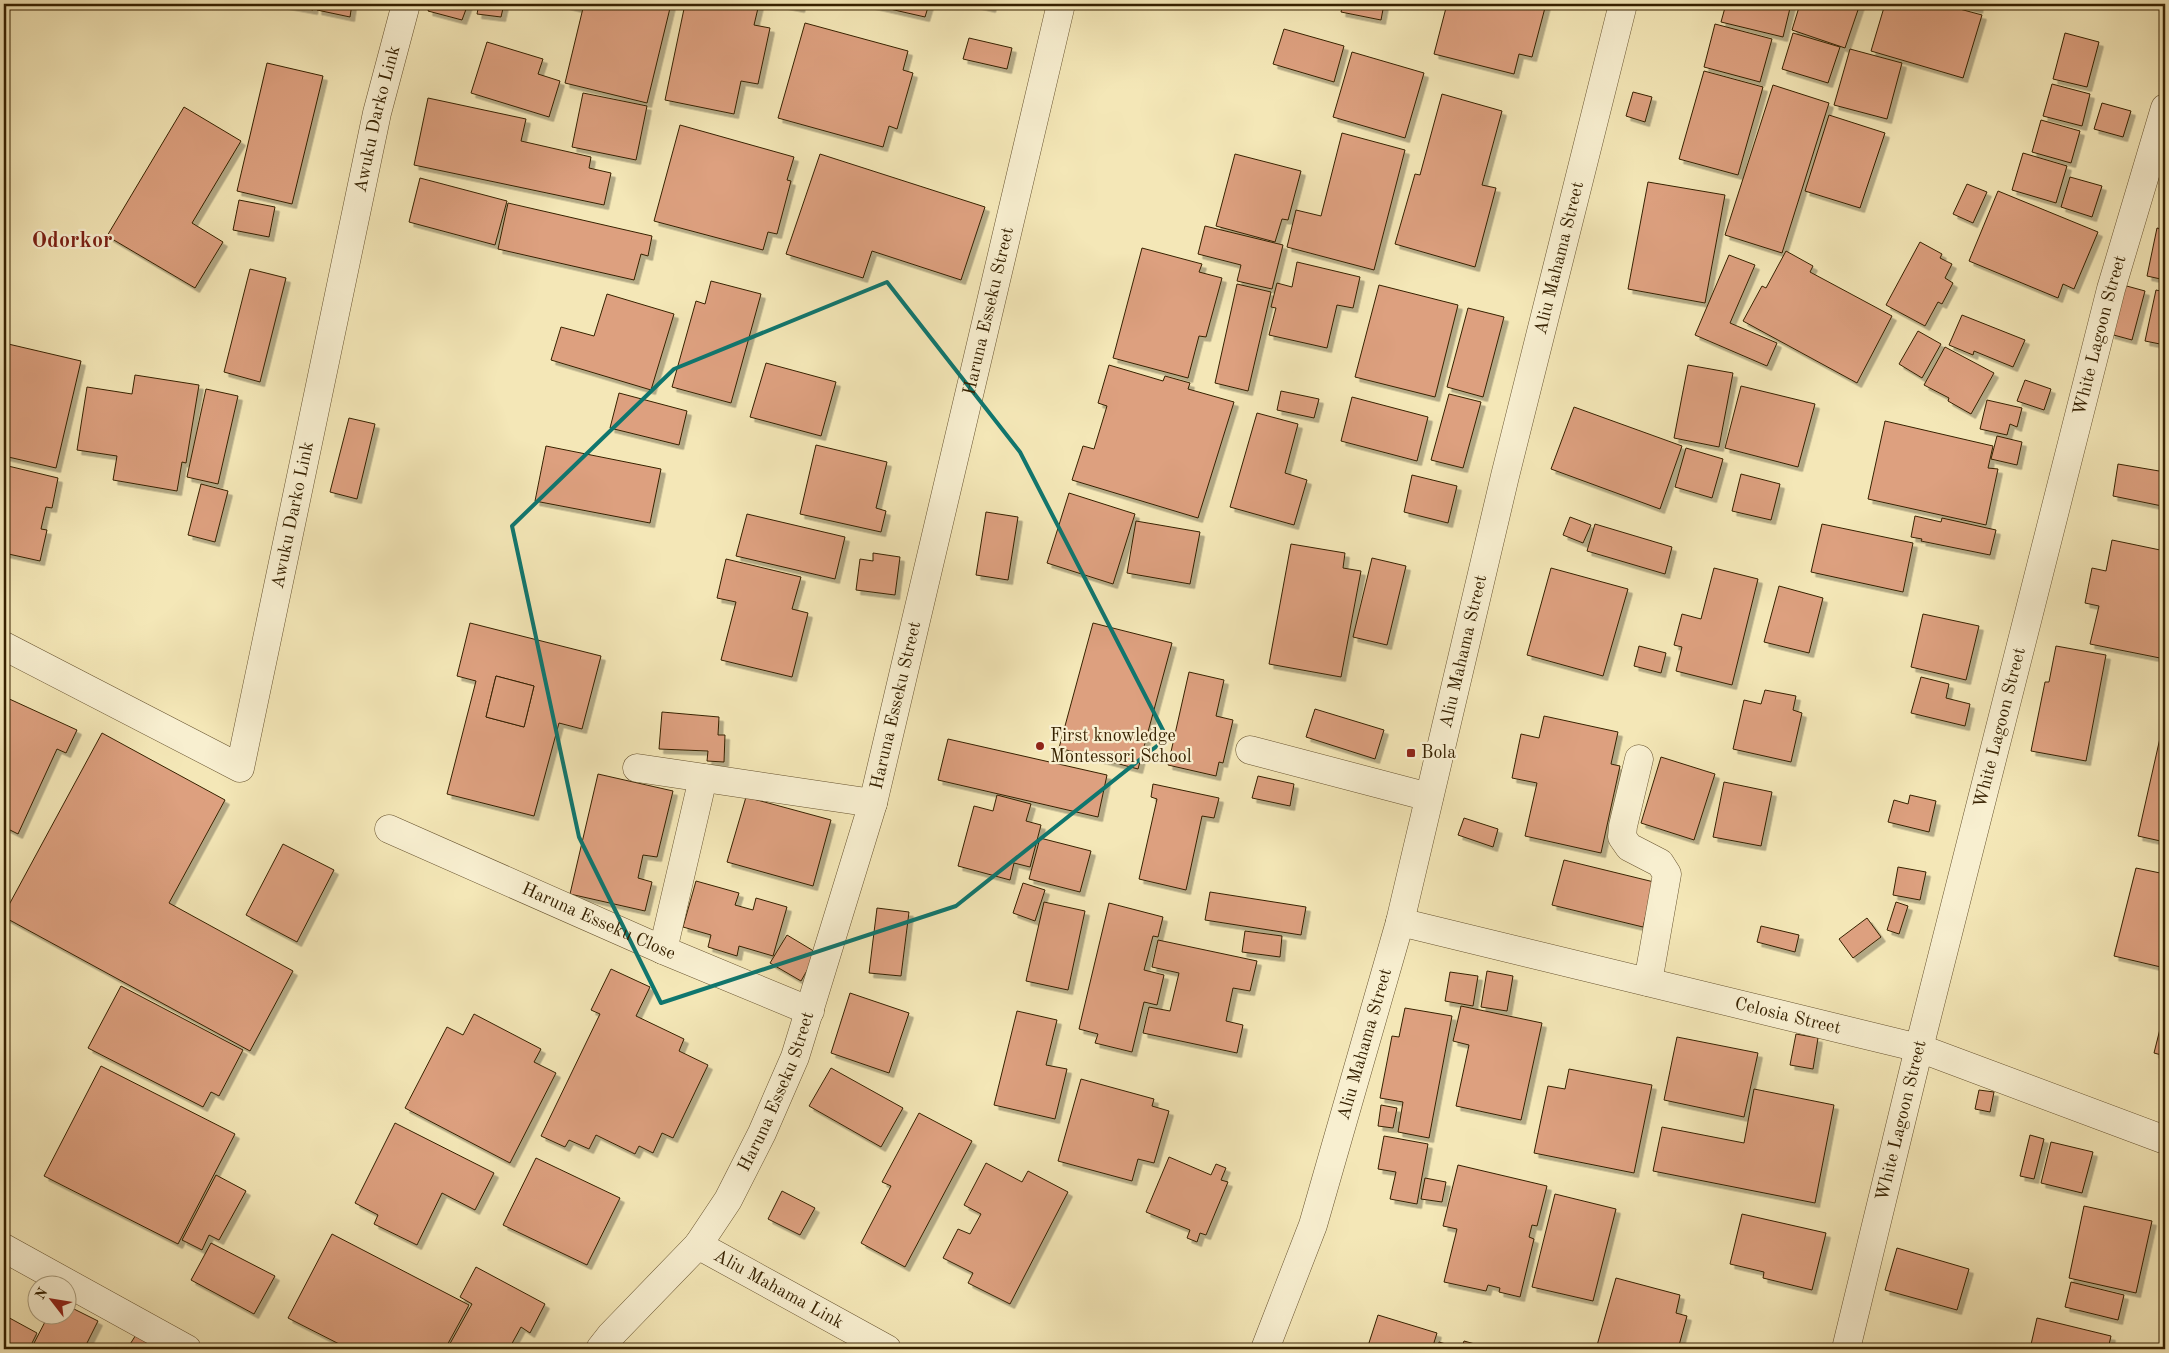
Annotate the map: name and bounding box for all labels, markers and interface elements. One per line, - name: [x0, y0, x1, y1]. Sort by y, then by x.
- street label: Awuku Darko Link: [352, 44, 403, 194]
- street label: Aliu Mahama Street: [1532, 180, 1587, 336]
- street label: Haruna Esseku Street: [960, 225, 1017, 397]
- district label: Odorkor: [31, 230, 113, 252]
- street label: White Lagoon Street: [2070, 253, 2130, 417]
- street label: Awuku Darko Link: [269, 440, 317, 590]
- street label: Aliu Mahama Street: [1437, 573, 1490, 730]
- street label: Haruna Esseku Street: [868, 620, 924, 791]
- street label: White Lagoon Street: [1971, 646, 2029, 810]
- place label: First knowledge Montessori School: [1050, 727, 1192, 766]
- marker: First knowledge Montessori School: [1034, 740, 1046, 752]
- place label: Bola: [1421, 744, 1456, 762]
- marker: Bola: [1405, 747, 1417, 759]
- street label: Haruna Esseku Close: [519, 880, 678, 963]
- street label: Aliu Mahama Street: [1335, 966, 1395, 1122]
- street label: Celosia Street: [1733, 995, 1843, 1038]
- street label: Haruna Esseku Street: [735, 1010, 817, 1175]
- street label: White Lagoon Street: [1873, 1038, 1930, 1203]
- street label: Aliu Mahama Link: [711, 1246, 847, 1332]
- north arrow: [28, 1276, 78, 1326]
- text: N: [33, 1285, 51, 1302]

